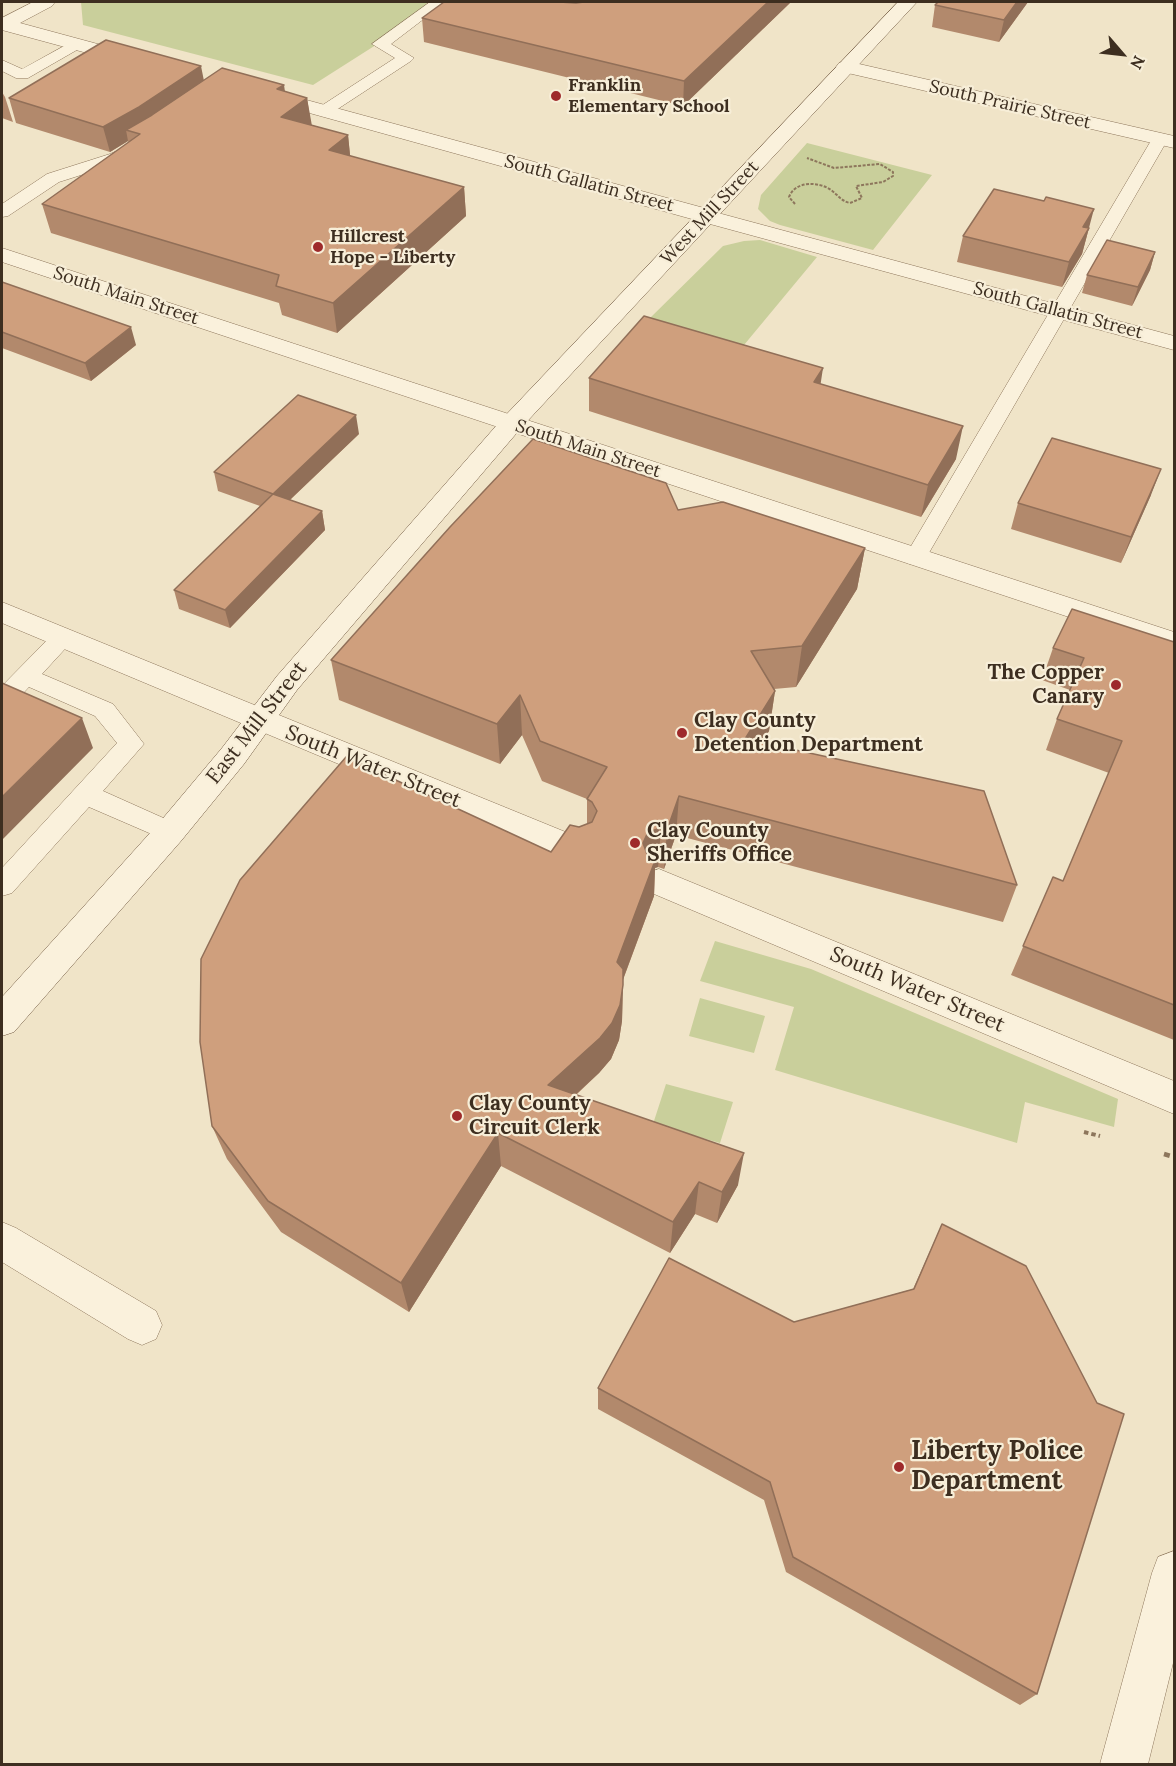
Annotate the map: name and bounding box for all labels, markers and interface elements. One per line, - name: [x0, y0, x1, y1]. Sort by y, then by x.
- north arrow: [1092, 24, 1152, 84]
- text: N: [1126, 52, 1150, 73]
- place label: Franklin Elementary School: [568, 75, 730, 118]
- street label: South Prairie Street: [927, 76, 1093, 134]
- marker: Franklin Elementary School: [549, 89, 563, 103]
- street label: South Gallatin Street: [502, 151, 676, 217]
- street label: West Mill Street: [656, 157, 764, 269]
- place label: Hillcrest Hope - Liberty: [330, 226, 455, 268]
- marker: Hillcrest Hope - Liberty: [311, 240, 325, 254]
- street label: South Main Street: [51, 262, 201, 330]
- street label: South Gallatin Street: [971, 278, 1145, 344]
- street label: South Main Street: [513, 415, 663, 483]
- street label: East Mill Street: [201, 657, 313, 789]
- place label: The Copper Canary: [988, 660, 1104, 710]
- marker: The Copper Canary: [1109, 678, 1123, 692]
- place label: Clay County Detention Department: [694, 708, 923, 758]
- street label: South Water Street: [281, 720, 465, 814]
- marker: Clay County Detention Department: [675, 726, 689, 740]
- place label: Clay County Sheriffs Office: [647, 818, 792, 868]
- marker: Clay County Sheriffs Office: [628, 836, 642, 850]
- street label: South Water Street: [826, 942, 1008, 1038]
- place label: Clay County Circuit Clerk: [469, 1091, 600, 1141]
- marker: Clay County Circuit Clerk: [450, 1109, 464, 1123]
- place label: Liberty Police Department: [911, 1436, 1083, 1498]
- marker: Liberty Police Department: [892, 1460, 906, 1474]

